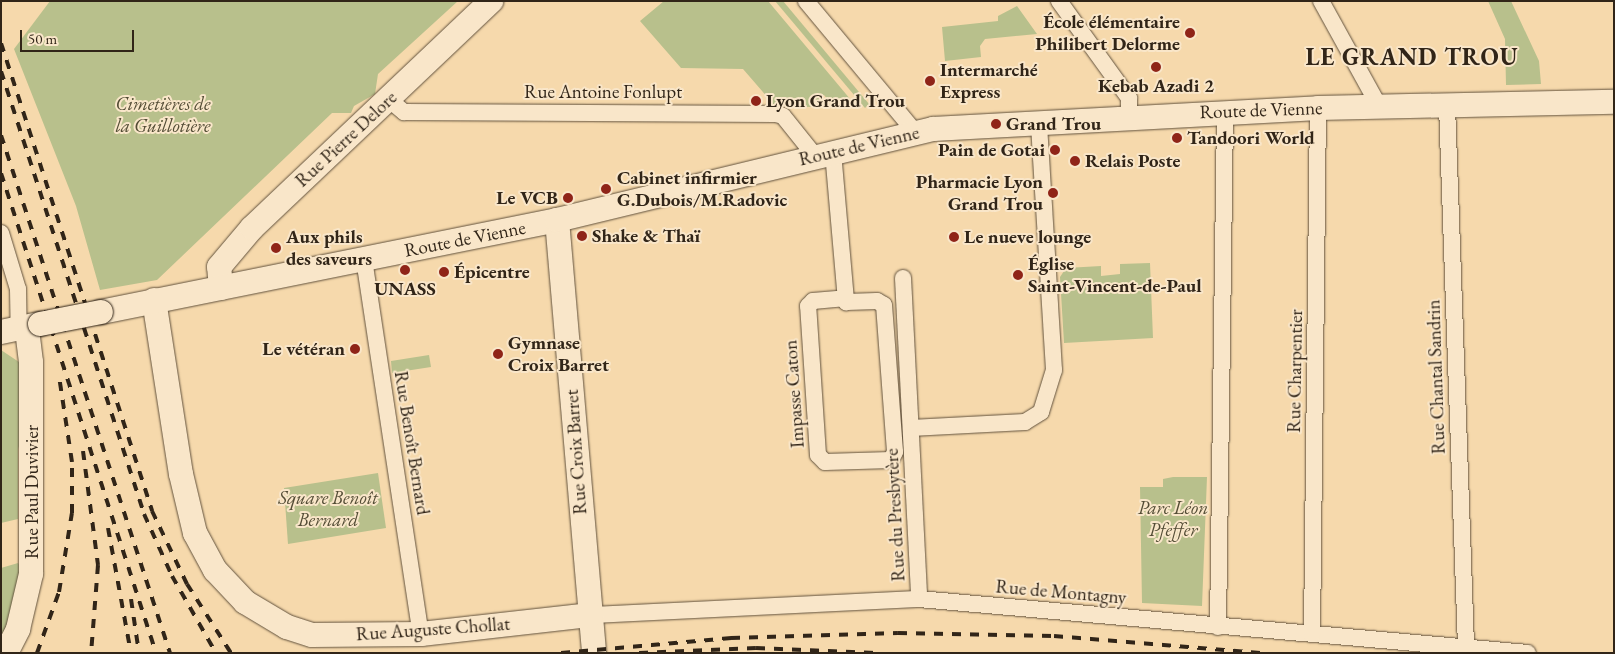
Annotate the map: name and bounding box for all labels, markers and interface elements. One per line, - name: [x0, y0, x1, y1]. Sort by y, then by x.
- place label: École élémentaire Philibert Delorme: [1035, 11, 1180, 55]
- scale bar: [22, 20, 136, 52]
- marker: École élémentaire Philibert Delorme: [1184, 27, 1196, 39]
- text: 50 m: [28, 29, 57, 48]
- district label: LE GRAND TROU: [1304, 43, 1520, 71]
- place label: Intermarché Express: [940, 59, 1038, 103]
- marker: Kebab Azadi 2: [1150, 61, 1162, 73]
- marker: Intermarché Express: [924, 75, 936, 87]
- place label: Kebab Azadi 2: [1098, 75, 1214, 97]
- street label: Rue Antoine Fonlupt: [524, 81, 682, 103]
- street label: Rue Pierre Delore: [290, 86, 402, 192]
- place label: Lyon Grand Trou: [766, 90, 905, 112]
- park label: Cimetières de la Guillotière: [115, 93, 211, 137]
- marker: Lyon Grand Trou: [750, 95, 762, 107]
- street label: Route de Vienne: [1199, 96, 1323, 124]
- place label: Grand Trou: [1006, 113, 1101, 135]
- marker: Grand Trou: [990, 118, 1002, 130]
- street label: Route de Vienne: [797, 121, 921, 171]
- place label: Tandoori World: [1187, 127, 1315, 149]
- marker: Tandoori World: [1171, 132, 1183, 144]
- place label: Pain de Gotai: [938, 139, 1045, 161]
- marker: Pain de Gotai: [1049, 144, 1061, 156]
- place label: Relais Poste: [1085, 150, 1180, 172]
- marker: Relais Poste: [1069, 155, 1081, 167]
- place label: Cabinet infirmier G.Dubois/M.Radovic: [617, 167, 787, 211]
- place label: Pharmacie Lyon Grand Trou: [916, 171, 1043, 215]
- marker: Cabinet infirmier G.Dubois/M.Radovic: [599, 182, 613, 196]
- place label: Le VCB: [496, 187, 558, 209]
- marker: Pharmacie Lyon Grand Trou: [1047, 187, 1059, 199]
- marker: Le VCB: [562, 192, 574, 204]
- street label: Route de Vienne: [403, 216, 527, 262]
- place label: Shake & Thaï: [592, 225, 700, 247]
- place label: Aux phils des saveurs: [286, 226, 372, 270]
- place label: Le nueve lounge: [964, 226, 1091, 248]
- marker: Shake & Thaï: [576, 230, 588, 242]
- marker: Le nueve lounge: [948, 231, 960, 243]
- marker: Aux phils des saveurs: [270, 242, 282, 254]
- place label: Église Saint-Vincent-de-Paul: [1028, 253, 1202, 297]
- place label: Épicentre: [454, 261, 530, 283]
- marker: UNASS: [399, 264, 411, 276]
- marker: Épicentre: [438, 266, 450, 278]
- marker: Église Saint-Vincent-de-Paul: [1012, 269, 1024, 281]
- place label: UNASS: [374, 278, 436, 300]
- street label: Rue Chantal Sandrin: [1422, 299, 1450, 455]
- street label: Rue Charpentier: [1283, 309, 1307, 433]
- place label: Gymnase Croix Barret: [508, 332, 609, 376]
- place label: Le vétéran: [262, 338, 345, 360]
- street label: Impasse Caton: [779, 339, 809, 449]
- marker: Le vétéran: [349, 343, 361, 355]
- marker: Gymnase Croix Barret: [492, 348, 504, 360]
- street label: Rue Benoît Bernard: [389, 369, 435, 517]
- street label: Rue Croix Barret: [560, 389, 592, 515]
- street label: Rue Paul Duvivier: [21, 425, 43, 559]
- street label: Rue du Presbytère: [880, 448, 910, 582]
- park label: Square Benoît Bernard: [278, 487, 378, 531]
- park label: Parc Léon Pfeffer: [1138, 497, 1208, 541]
- street label: Rue de Montagny: [995, 575, 1127, 609]
- street label: Rue Auguste Chollat: [355, 612, 511, 646]

